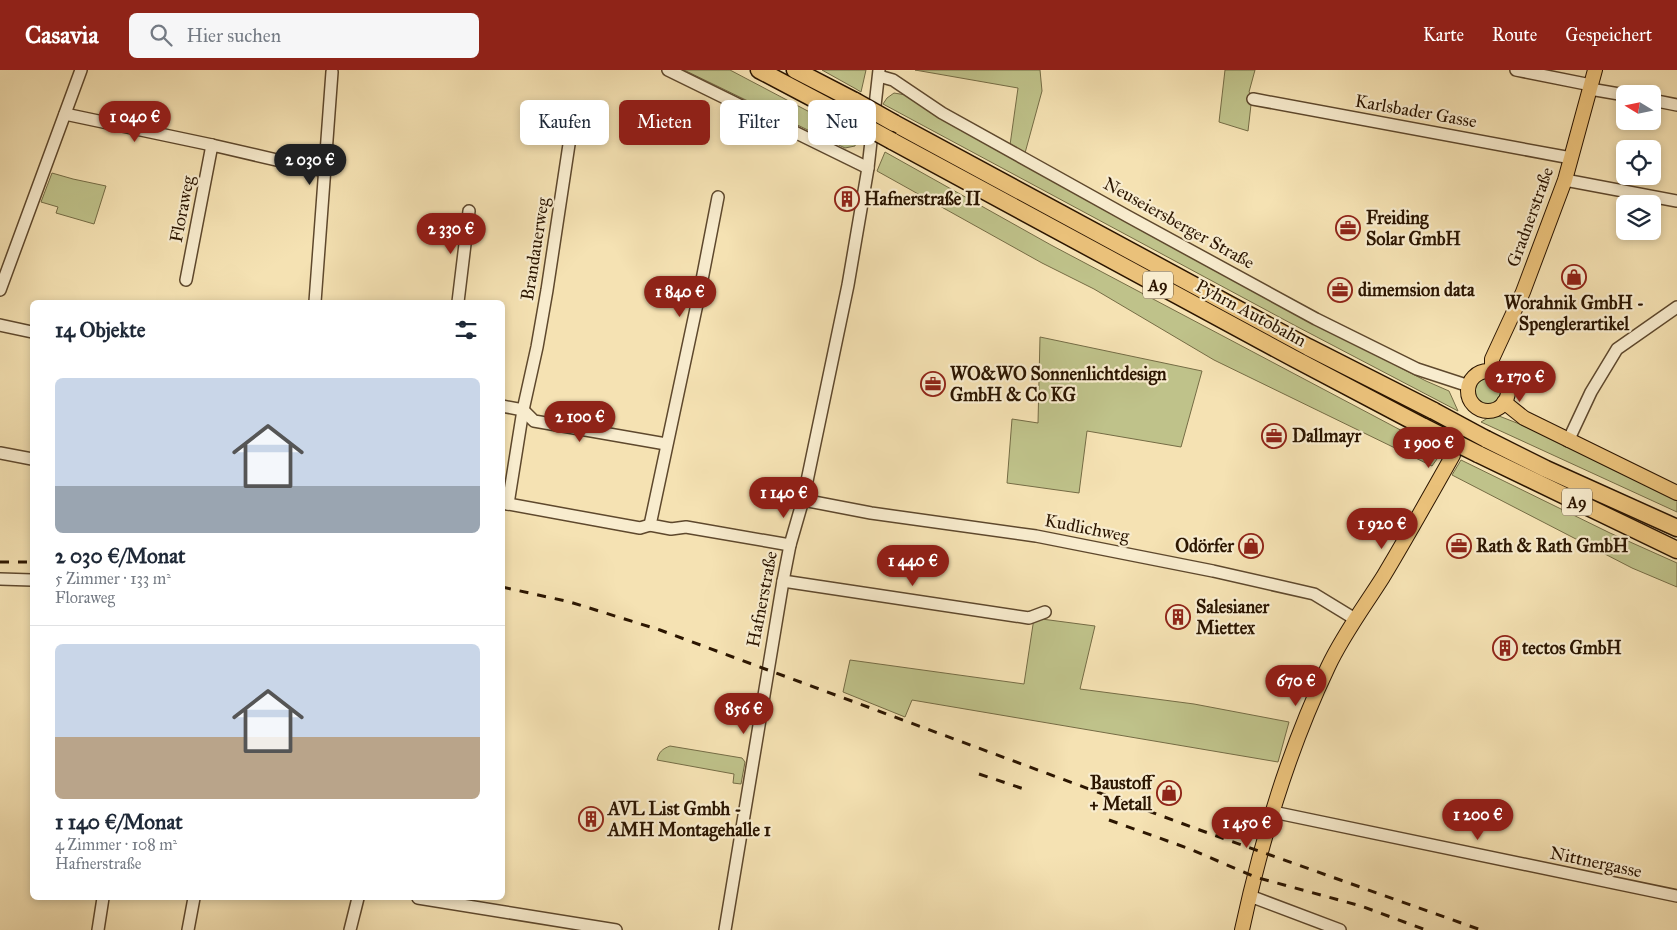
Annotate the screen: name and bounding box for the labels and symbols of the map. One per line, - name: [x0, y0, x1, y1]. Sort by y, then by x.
- north arrow: [1616, 85, 1661, 130]
- street label: Karlsbader Gasse: [1353, 89, 1479, 133]
- pin: 1 040 €: [89, 100, 181, 143]
- pin: 2 030 €: [264, 144, 356, 186]
- street label: Gradnerstraße: [1502, 164, 1558, 270]
- street label: Neuseiersberger Straße: [1099, 172, 1258, 275]
- street label: Floraweg: [165, 173, 200, 244]
- building icon: Hafnerstraße II: [834, 186, 860, 212]
- place label: Hafnerstraße II: [864, 188, 981, 210]
- street label: Brandauerweg: [516, 195, 555, 302]
- place label: Freiding Solar GmbH: [1366, 207, 1461, 250]
- pin: 2 330 €: [405, 212, 497, 255]
- office icon: Freiding Solar GmbH: [1335, 215, 1361, 241]
- shop icon: Worahnik GmbH - Spenglerartikel: [1561, 264, 1587, 290]
- road number: A9: [1143, 272, 1173, 298]
- street label: Pyhrn Autobahn: [1192, 275, 1310, 352]
- pin: 1 840 €: [634, 276, 726, 318]
- office icon: dimemsion data: [1327, 277, 1353, 303]
- place label: dimemsion data: [1358, 279, 1475, 301]
- place label: Worahnik GmbH - Spenglerartikel: [1504, 292, 1644, 336]
- pin: 2 170 €: [1474, 360, 1566, 403]
- place label: WO&WO Sonnenlichtdesign GmbH & Co KG: [950, 363, 1167, 406]
- office icon: WO&WO Sonnenlichtdesign GmbH & Co KG: [920, 371, 946, 397]
- pin: 2 100 €: [534, 400, 626, 443]
- office icon: Dallmayr: [1261, 423, 1287, 449]
- place label: Dallmayr: [1292, 425, 1362, 448]
- pin: 1 900 €: [1383, 426, 1475, 469]
- pin: 1 140 €: [738, 476, 830, 519]
- road number: A9: [1562, 488, 1592, 516]
- pin: 1 920 €: [1336, 508, 1428, 550]
- street label: Kudlichweg: [1043, 509, 1132, 548]
- shop icon: Odörfer: [1238, 533, 1264, 559]
- office icon: Rath & Rath GmbH: [1446, 533, 1472, 559]
- place label: Odörfer: [1175, 535, 1235, 557]
- place label: Rath & Rath GmbH: [1476, 535, 1629, 557]
- pin: 1 440 €: [867, 544, 959, 587]
- street label: Hafnerstraße: [742, 549, 782, 649]
- place label: Salesianer Miettex: [1196, 596, 1271, 639]
- building icon: Salesianer Miettex: [1165, 604, 1191, 630]
- building icon: tectos GmbH: [1492, 635, 1518, 661]
- place label: tectos GmbH: [1521, 637, 1622, 659]
- pin: 670 €: [1261, 664, 1331, 707]
- pin: 856 €: [709, 692, 779, 735]
- place label: Baustoff + Metall: [1090, 772, 1155, 815]
- shop icon: Baustoff + Metall: [1156, 780, 1182, 806]
- place label: AVL List Gmbh - AMH Montagehalle 1: [607, 798, 771, 842]
- pin: 1 200 €: [1432, 798, 1524, 841]
- building icon: AVL List Gmbh - AMH Montagehalle 1: [578, 806, 604, 832]
- pin: 1 450 €: [1201, 806, 1293, 849]
- street label: Nittnergasse: [1548, 842, 1644, 883]

